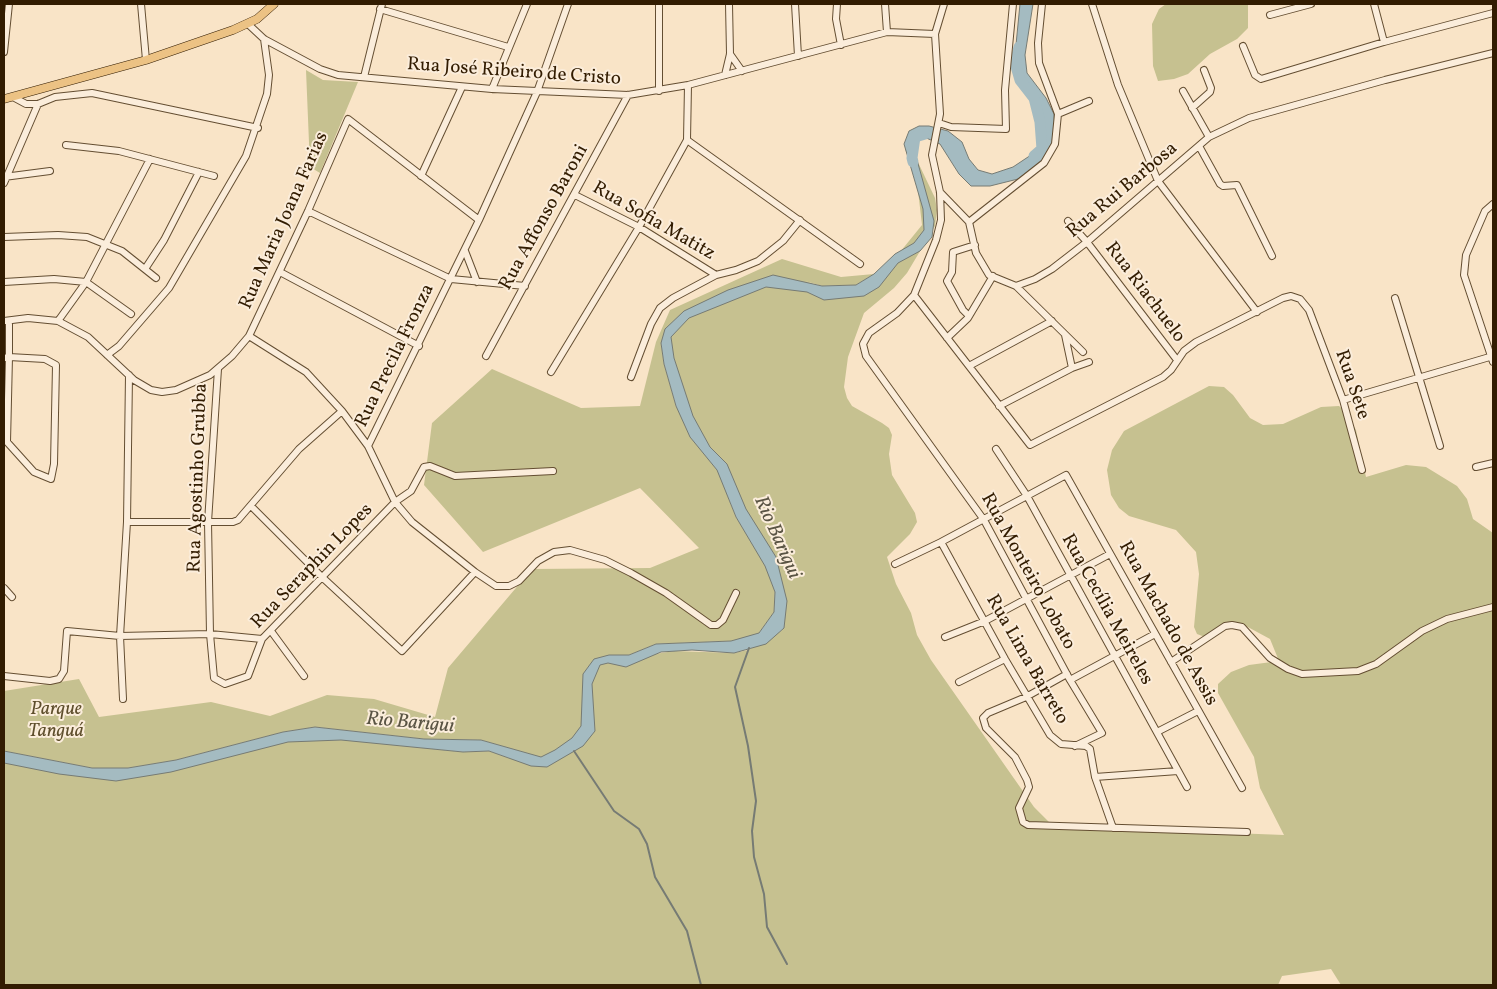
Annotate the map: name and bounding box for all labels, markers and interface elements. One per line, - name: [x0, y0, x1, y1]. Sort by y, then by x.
- street label: Rua José Ribeiro de Cristo: [406, 54, 622, 92]
- street label: Rua Maria Joana Farias: [236, 129, 334, 313]
- street label: Rua Rui Barbosa: [1063, 138, 1183, 244]
- street label: Rua Affonso Baroni: [496, 141, 594, 295]
- street label: Rua Sofia Matitz: [587, 178, 719, 266]
- street label: Rua Riachuelo: [1099, 238, 1189, 348]
- street label: Rua Precila Fronza: [351, 281, 441, 431]
- street label: Rua Sete: [1329, 347, 1373, 423]
- street label: Rua Agostinho Grubba: [184, 383, 214, 573]
- street label: Rua Monteiro Lobato: [974, 490, 1080, 654]
- water label: Rio Barigui: [747, 493, 805, 583]
- street label: Rua Seraphin Lopes: [247, 500, 379, 634]
- street label: Rua Cecília Meireles: [1055, 531, 1157, 689]
- street label: Rua Machado de Assis: [1112, 538, 1222, 710]
- street label: Rua Lima Barreto: [980, 591, 1072, 729]
- park label: Parque Tanguá: [28, 700, 84, 744]
- water label: Rio Barigui: [365, 708, 455, 740]

